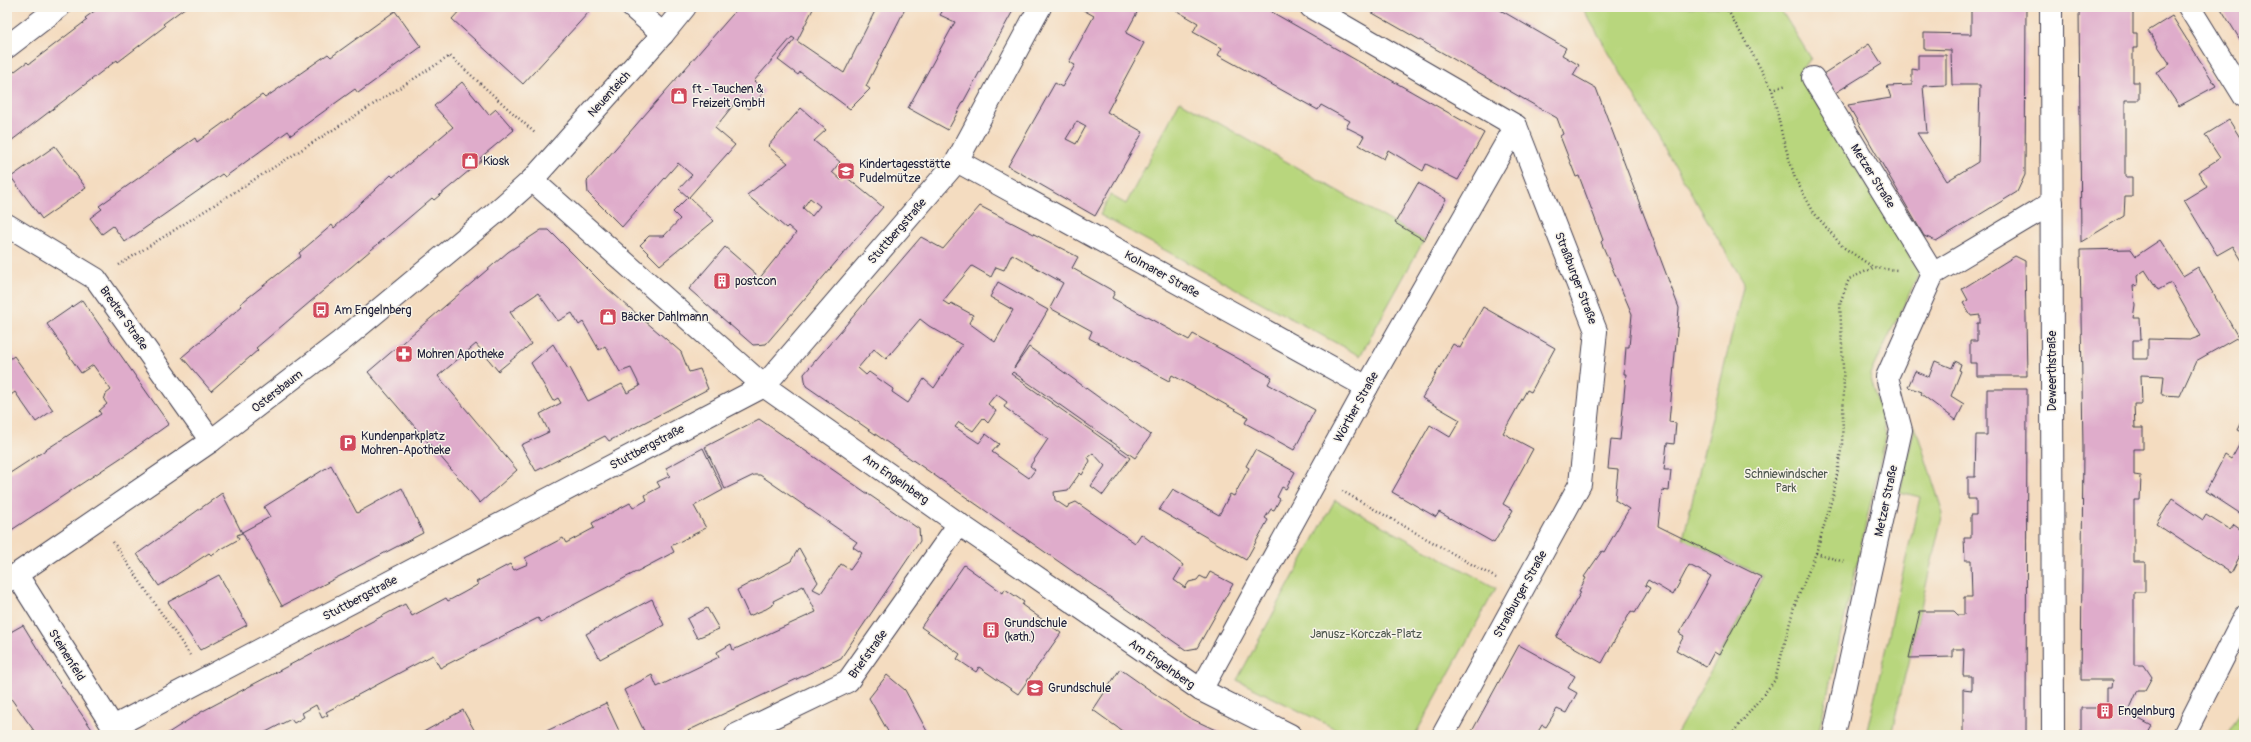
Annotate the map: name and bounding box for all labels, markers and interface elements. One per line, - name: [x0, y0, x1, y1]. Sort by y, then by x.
- street label: Neuenteich: [585, 68, 634, 121]
- place label: ft - Tauchen & Freizeit GmbH: [692, 82, 766, 111]
- shop icon: ft - Tauchen & Freizeit GmbH: [669, 86, 689, 106]
- street label: Metzer Straße: [1847, 142, 1898, 211]
- shop icon: Kiosk: [460, 151, 480, 171]
- place label: Kiosk: [483, 154, 509, 169]
- place label: Kindertagesstätte Pudelmütze: [859, 157, 951, 186]
- school or university icon: Kindertagesstätte Pudelmütze: [836, 161, 856, 181]
- street label: Stuttbergstraße: [865, 195, 930, 267]
- street label: Straßburger Straße: [1551, 230, 1600, 326]
- street label: Kolmarer Straße: [1121, 248, 1202, 301]
- building icon: postcon: [712, 271, 732, 291]
- place label: postcon: [735, 274, 777, 289]
- street label: Bredter Straße: [96, 283, 151, 353]
- bus stop icon: Am Engelnberg: [311, 300, 331, 320]
- place label: Am Engelnberg: [334, 303, 412, 318]
- shop icon: Bäcker Dahlmann: [598, 307, 618, 327]
- place label: Bäcker Dahlmann: [621, 310, 709, 325]
- street label: Deweerthstraße: [2045, 331, 2060, 411]
- pharmacy icon: Mohren Apotheke: [394, 344, 414, 364]
- place label: Mohren Apotheke: [417, 347, 504, 362]
- street label: Ostersbaum: [249, 367, 306, 416]
- street label: Wörther Straße: [1331, 369, 1382, 445]
- street label: Stuttbergstraße: [607, 421, 687, 473]
- place label: Kundenparkplatz Mohren-Apotheke: [361, 429, 451, 458]
- parking icon: Kundenparkplatz Mohren-Apotheke: [338, 433, 358, 453]
- street label: Am Engelnberg: [860, 451, 932, 508]
- street label: Metzer Straße: [1872, 464, 1901, 538]
- park label: Schniewindscher Park: [1744, 467, 1829, 496]
- street label: Straßburger Straße: [1490, 548, 1551, 640]
- street label: Stuttbergstraße: [320, 572, 400, 624]
- place label: Grundschule (kath.): [1004, 616, 1067, 645]
- building icon: Grundschule (kath.): [981, 620, 1001, 640]
- street label: Steinenfeld: [45, 627, 88, 684]
- street label: Briefstraße: [846, 627, 891, 682]
- park label: Janusz-Korczak-Platz: [1310, 627, 1422, 642]
- street label: Am Engelnberg: [1126, 636, 1198, 693]
- school or university icon: Grundschule: [1025, 678, 1045, 698]
- place label: Grundschule: [1048, 681, 1111, 696]
- building icon: Engelnburg: [2095, 701, 2115, 721]
- place label: Engelnburg: [2118, 704, 2175, 719]

